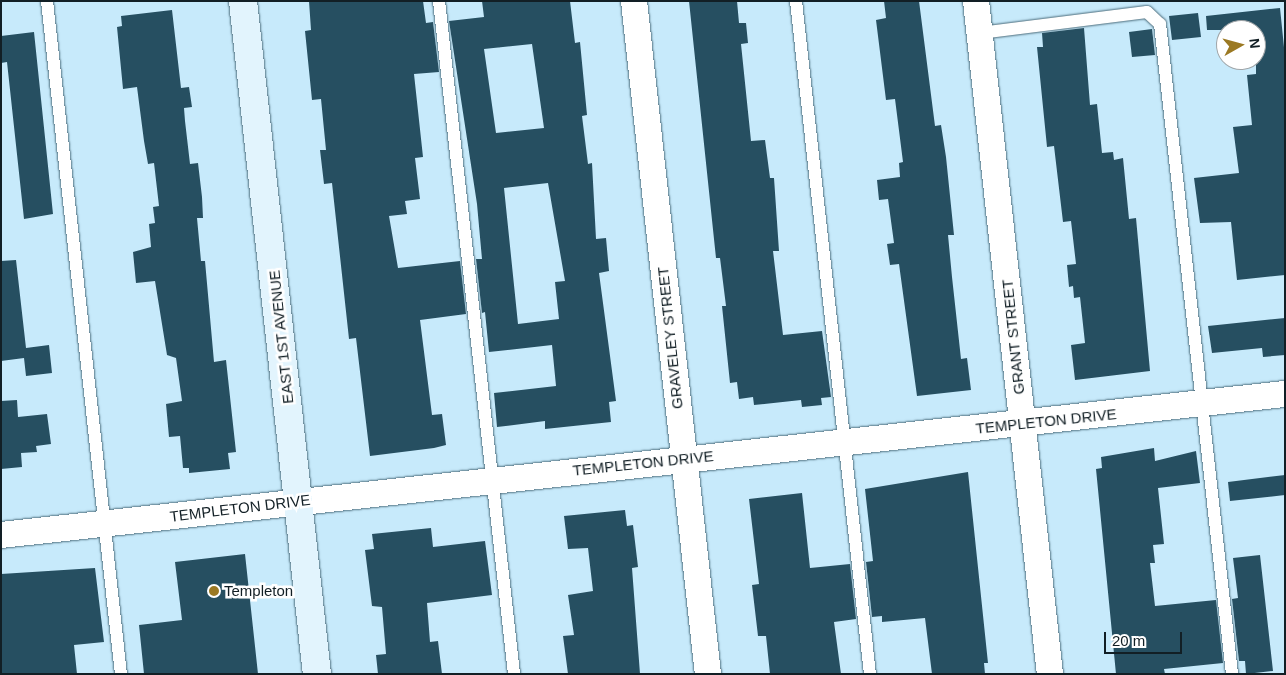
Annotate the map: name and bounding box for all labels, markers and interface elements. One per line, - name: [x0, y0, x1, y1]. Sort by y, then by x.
- north arrow: [1216, 20, 1266, 70]
- text: N: [1246, 37, 1263, 49]
- street label: GRAVELEY STREET: [654, 266, 686, 410]
- street label: EAST 1ST AVENUE: [265, 269, 297, 405]
- street label: GRANT STREET: [998, 278, 1028, 396]
- street label: TEMPLETON DRIVE: [975, 405, 1117, 437]
- street label: TEMPLETON DRIVE: [572, 447, 714, 479]
- street label: TEMPLETON DRIVE: [169, 490, 311, 526]
- place label: Templeton: [224, 582, 293, 600]
- marker: Templeton: [208, 585, 220, 597]
- scale bar: [1106, 622, 1184, 654]
- text: 20 m: [1112, 632, 1145, 649]

